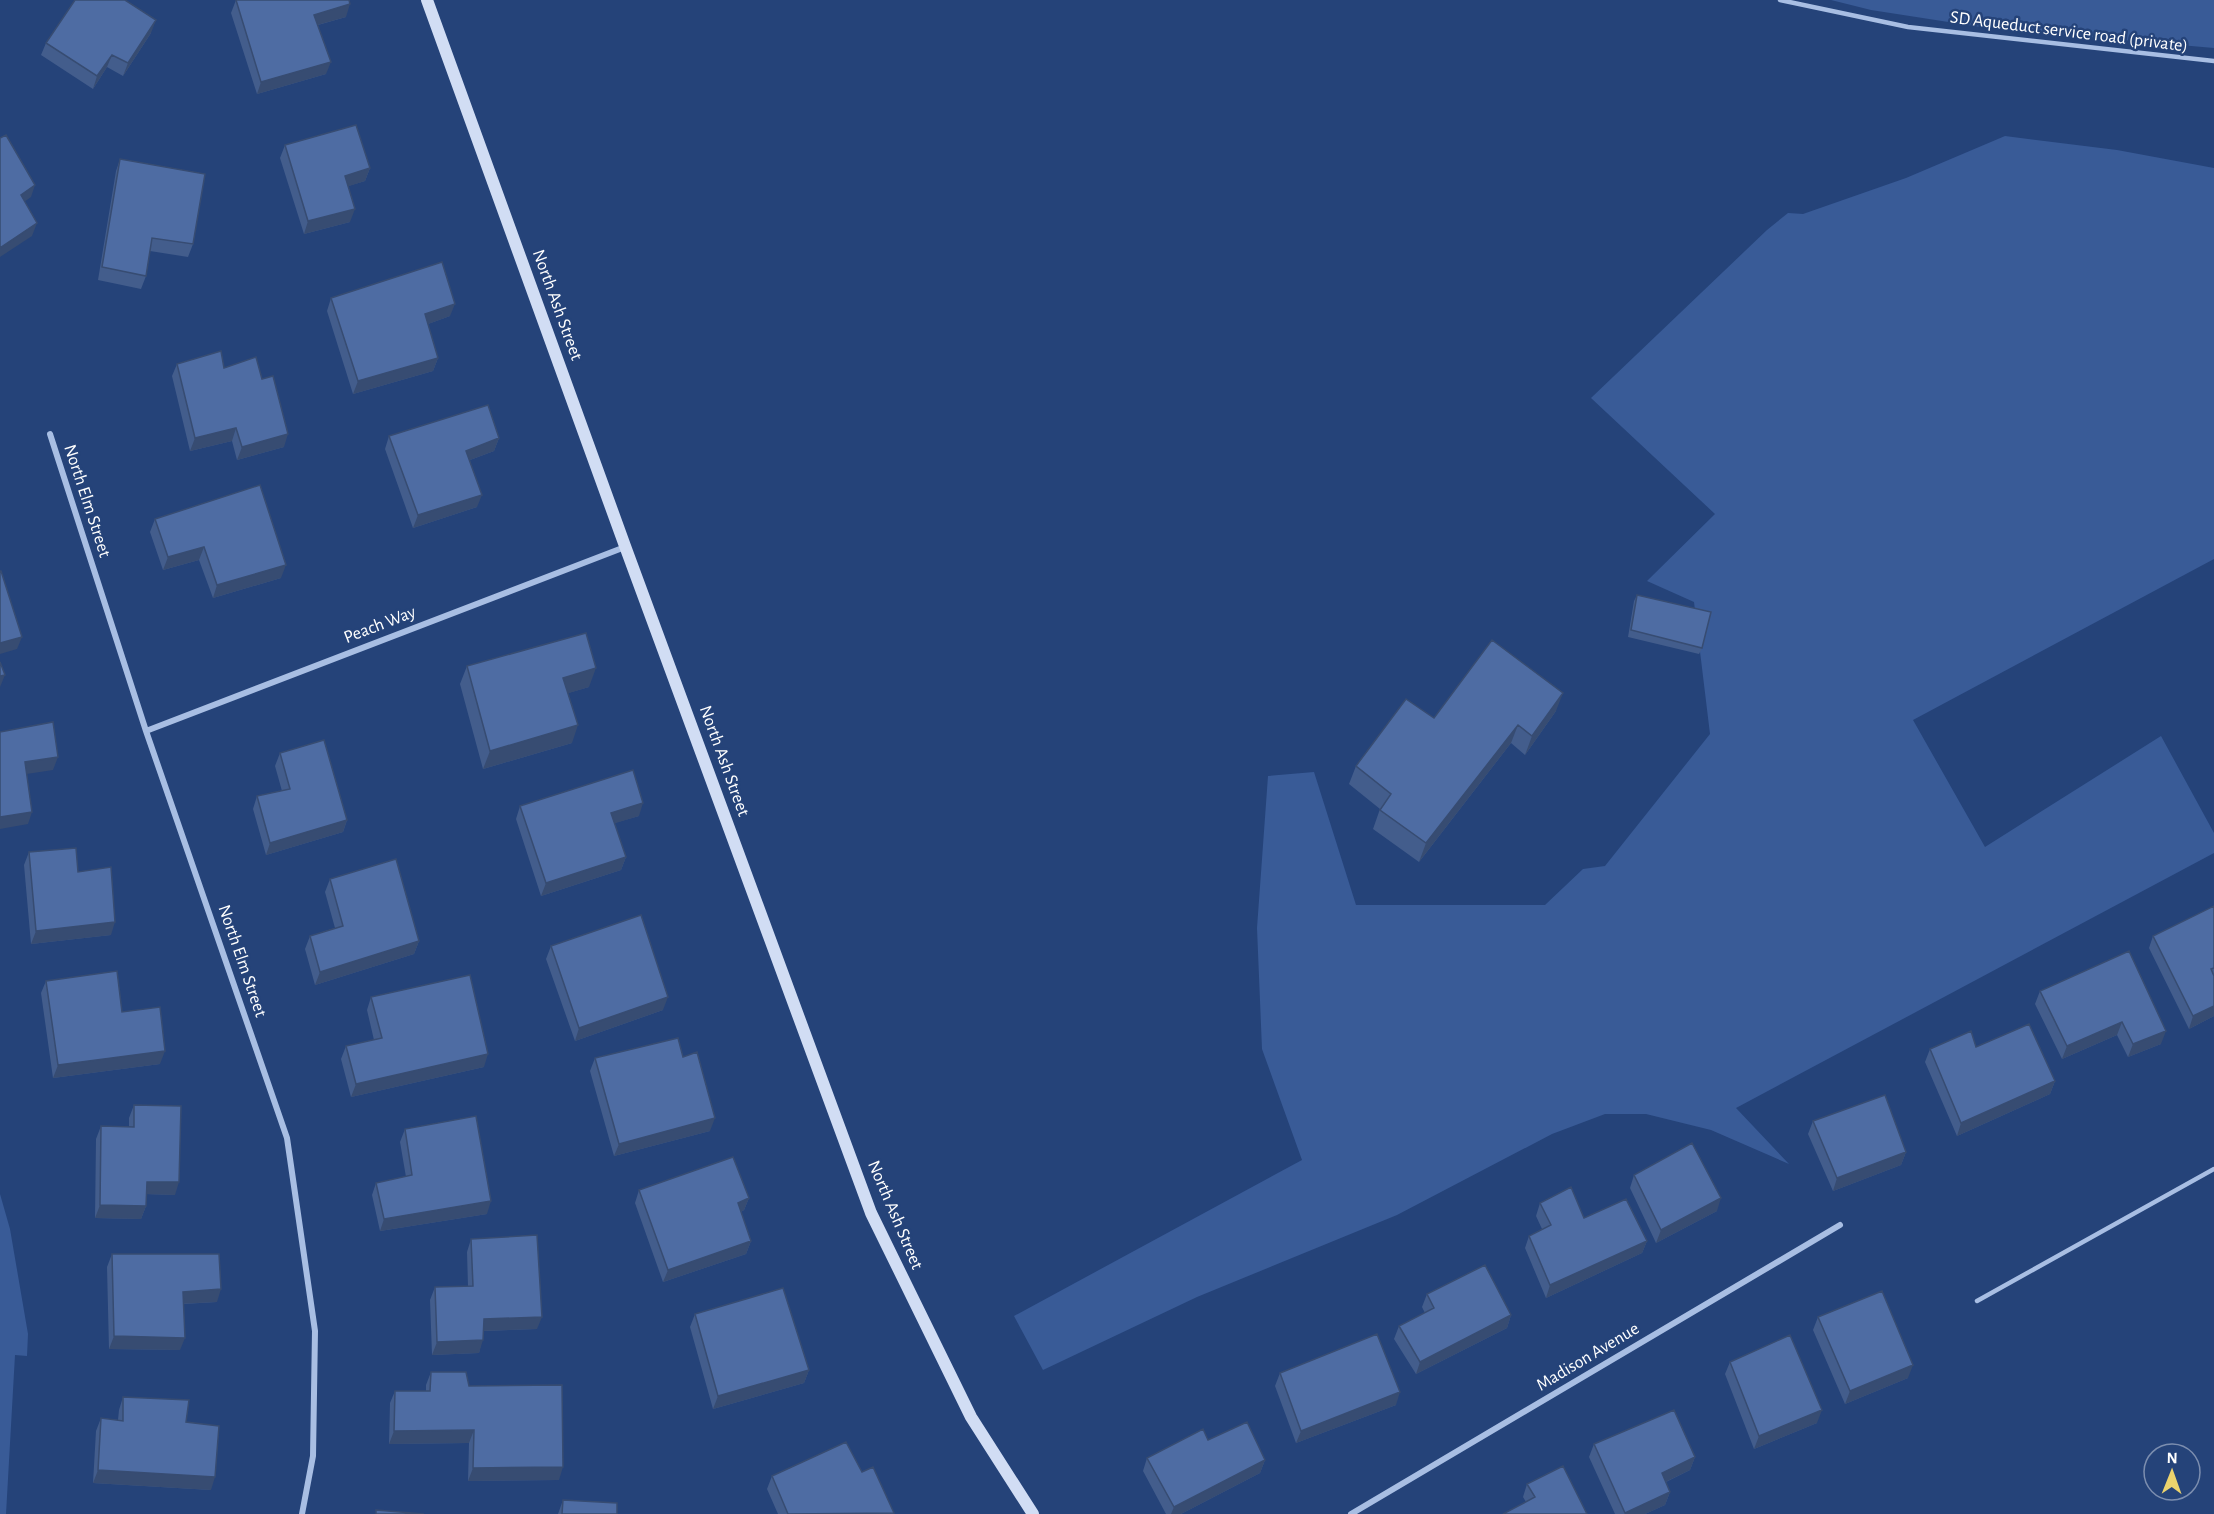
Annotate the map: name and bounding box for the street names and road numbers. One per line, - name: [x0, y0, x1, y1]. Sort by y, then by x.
- street label: SD Aqueduct service road (private): [1949, 8, 2189, 56]
- street label: North Ash Street: [529, 247, 585, 363]
- street label: North Elm Street: [60, 442, 114, 560]
- street label: Peach Way: [342, 603, 419, 647]
- street label: North Ash Street: [696, 703, 752, 819]
- street label: North Elm Street: [214, 903, 270, 1020]
- street label: North Ash Street: [864, 1158, 926, 1272]
- street label: Madison Avenue: [1534, 1319, 1642, 1395]

